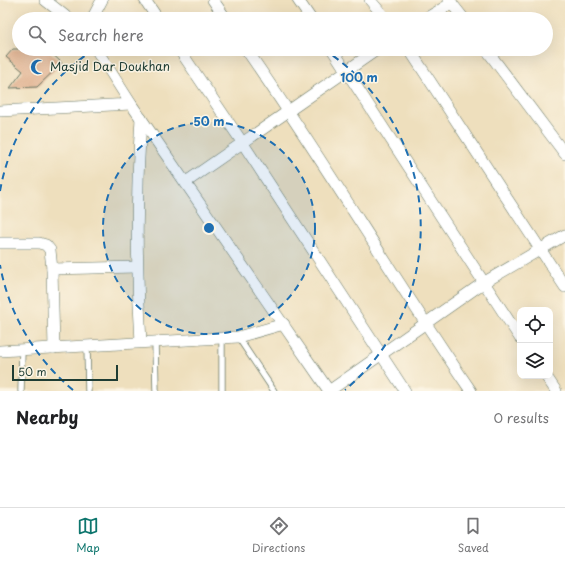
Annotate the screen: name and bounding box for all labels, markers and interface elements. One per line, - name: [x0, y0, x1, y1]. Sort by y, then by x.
- search box: [12, 12, 553, 56]
- icon: search: [26, 23, 48, 45]
- text: Search here: [58, 23, 144, 46]
- place label: Masjid Dar Doukhan: [50, 57, 170, 75]
- mosque icon: Masjid Dar Doukhan: [29, 58, 47, 76]
- text: 100 m: [340, 68, 378, 86]
- text: 50 m: [193, 112, 225, 130]
- centre of rings: [202, 221, 216, 235]
- map controls: [517, 307, 553, 379]
- button: locate: [517, 307, 553, 343]
- button: layers: [517, 343, 553, 379]
- scale bar: [12, 363, 118, 382]
- text: 50 m: [18, 363, 47, 380]
- text: Nearby: [16, 404, 78, 430]
- text: 0 results: [494, 408, 549, 427]
- tab: Map: [76, 515, 100, 556]
- tab: Directions: [252, 515, 305, 556]
- tab: Saved: [458, 515, 489, 556]

